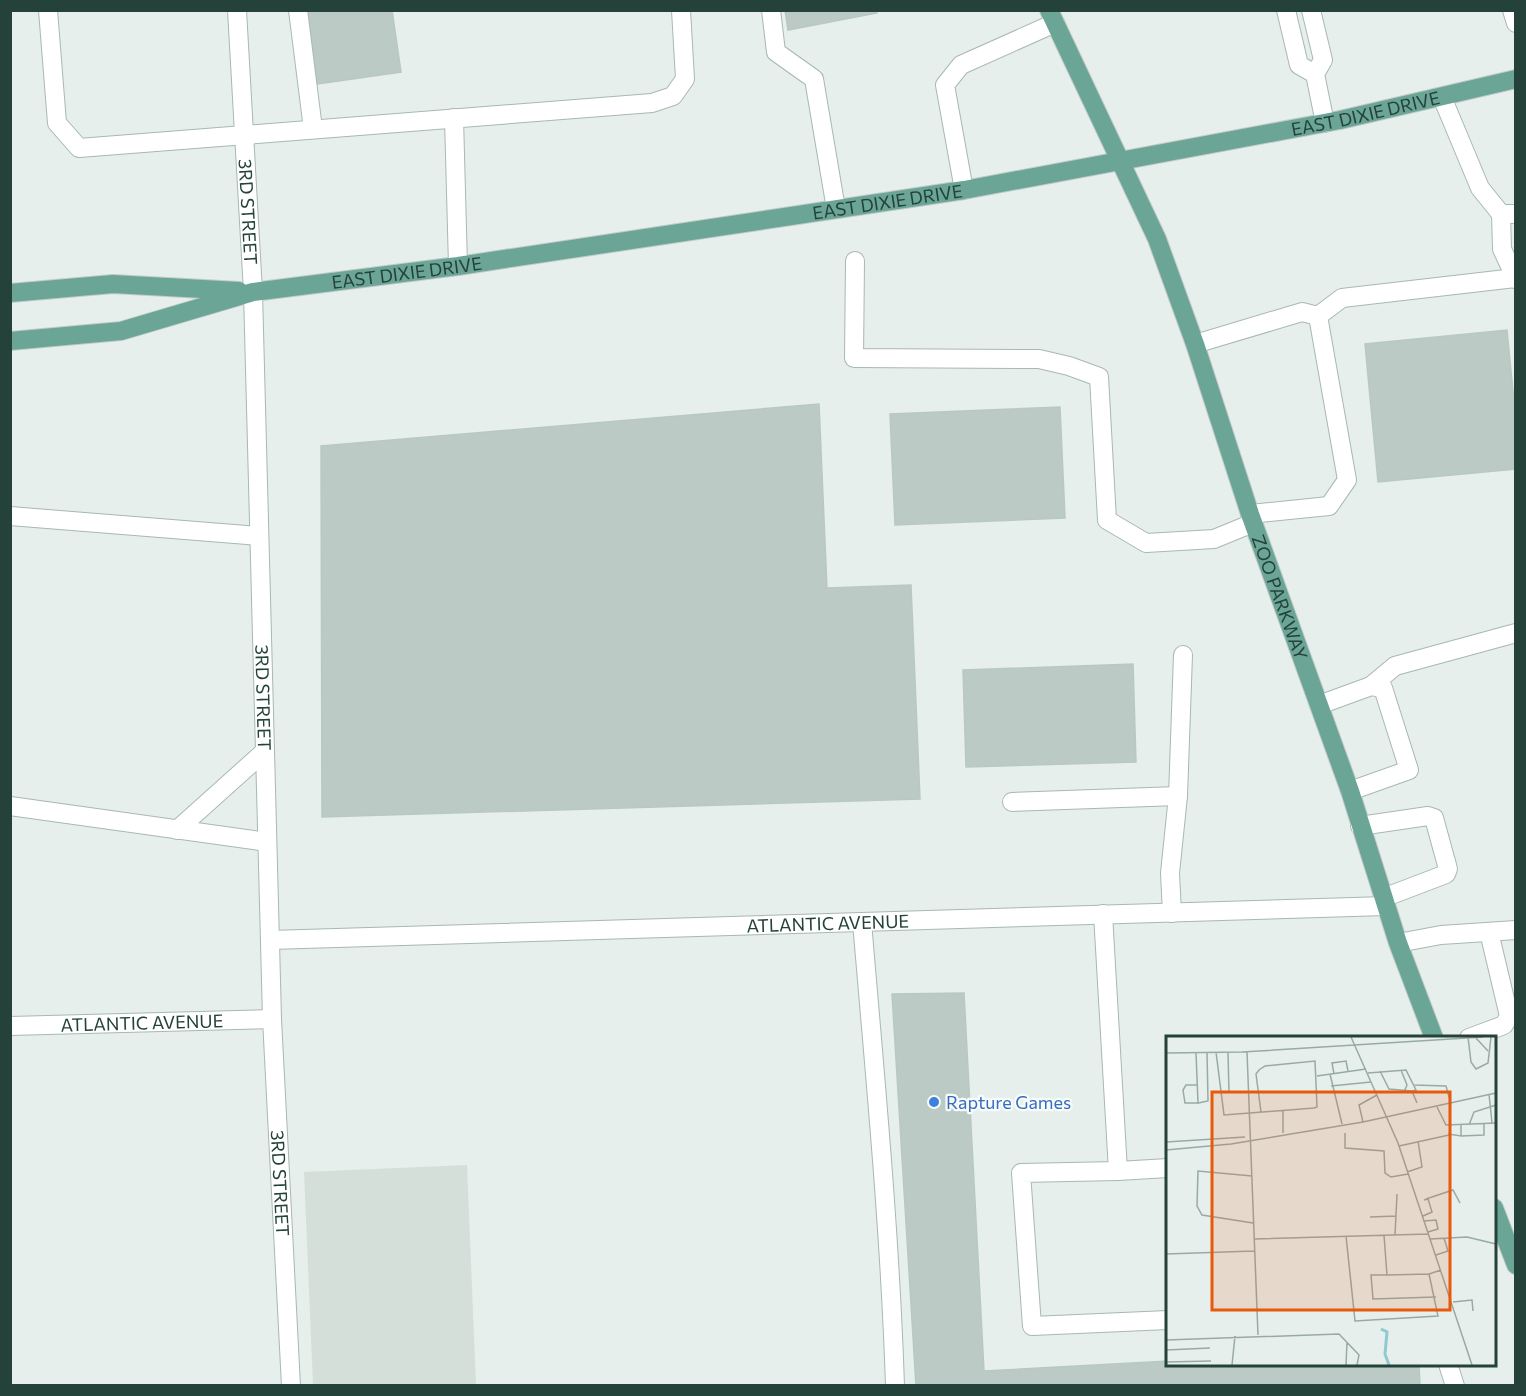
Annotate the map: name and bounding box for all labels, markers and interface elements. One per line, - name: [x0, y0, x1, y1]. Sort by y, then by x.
- street label: EAST DIXIE DRIVE: [1289, 86, 1442, 140]
- street label: 3RD STREET: [234, 158, 262, 265]
- street label: EAST DIXIE DRIVE: [811, 179, 964, 224]
- street label: EAST DIXIE DRIVE: [330, 252, 483, 293]
- street label: ZOO PARKWAY: [1247, 532, 1313, 663]
- street label: 3RD STREET: [251, 644, 276, 751]
- street label: ATLANTIC AVENUE: [746, 910, 909, 936]
- street label: ATLANTIC AVENUE: [60, 1009, 224, 1036]
- inset map: [1166, 1036, 1496, 1366]
- place label: Rapture Games: [946, 1091, 1071, 1113]
- marker: Rapture Games: [927, 1095, 941, 1109]
- street label: 3RD STREET: [267, 1130, 294, 1237]

